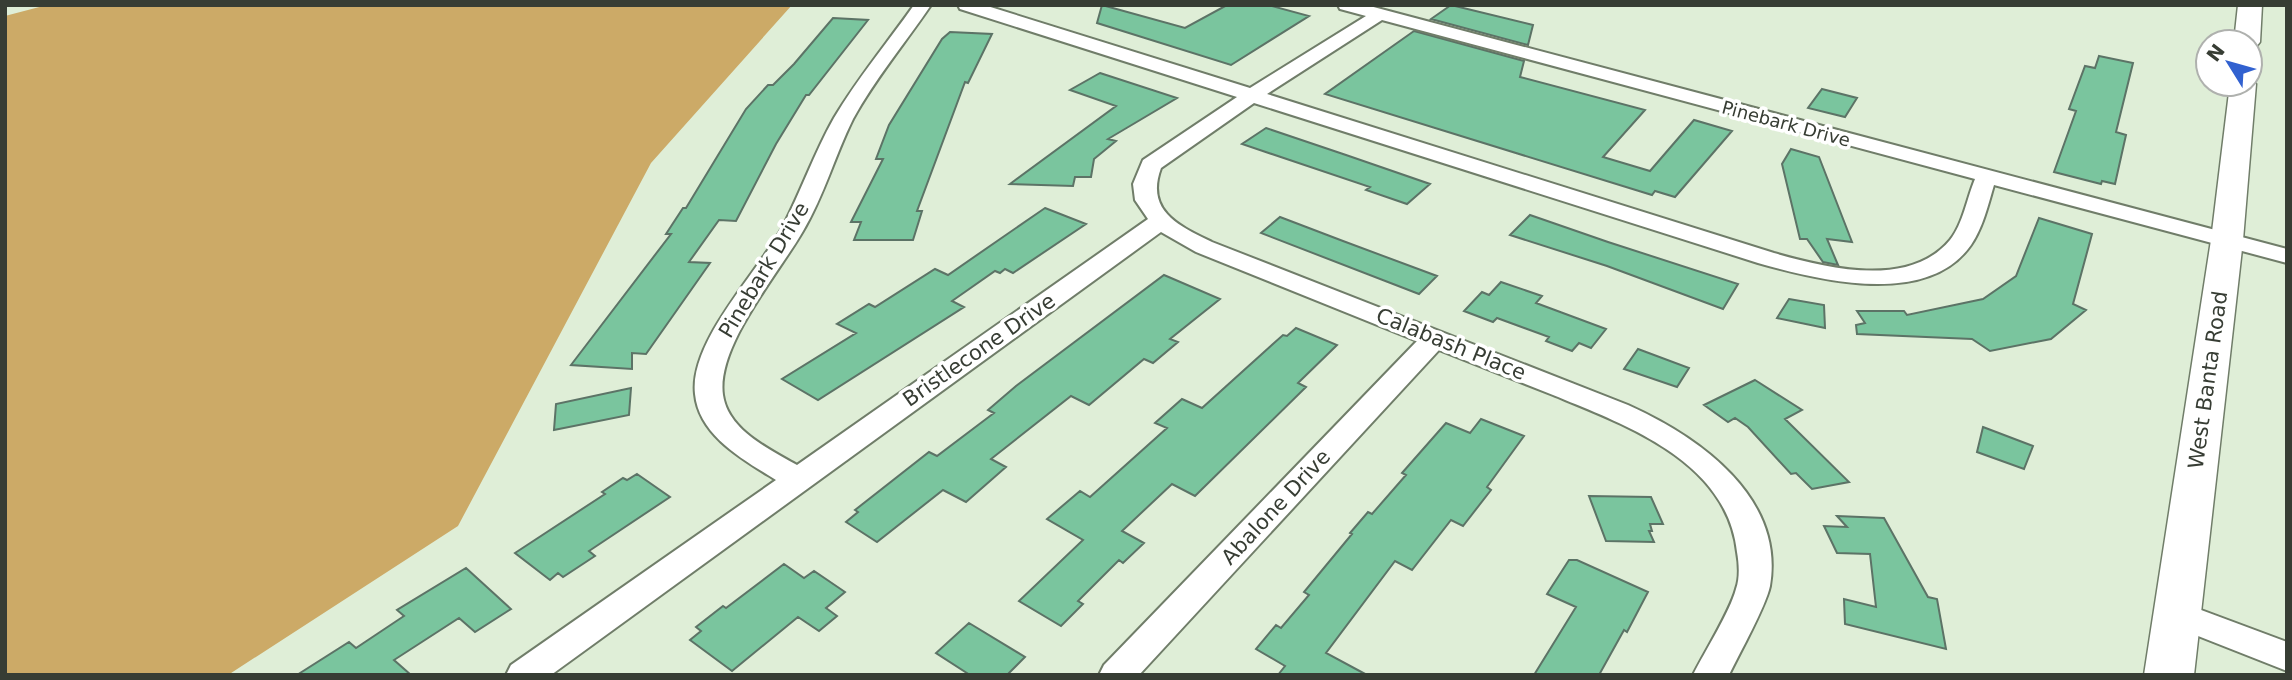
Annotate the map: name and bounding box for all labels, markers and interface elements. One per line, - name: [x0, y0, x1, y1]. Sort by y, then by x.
- north arrow: [2194, 28, 2264, 98]
- text: N: [2202, 40, 2229, 66]
- street label: Pinebark Drive: [1720, 96, 1853, 151]
- street label: Pinebark Drive: [714, 198, 814, 342]
- street label: Bristlecone Drive: [898, 289, 1060, 411]
- street label: West Banta Road: [2184, 290, 2232, 470]
- street label: Calabash Place: [1373, 303, 1529, 385]
- street label: Abalone Drive: [1217, 445, 1335, 569]

